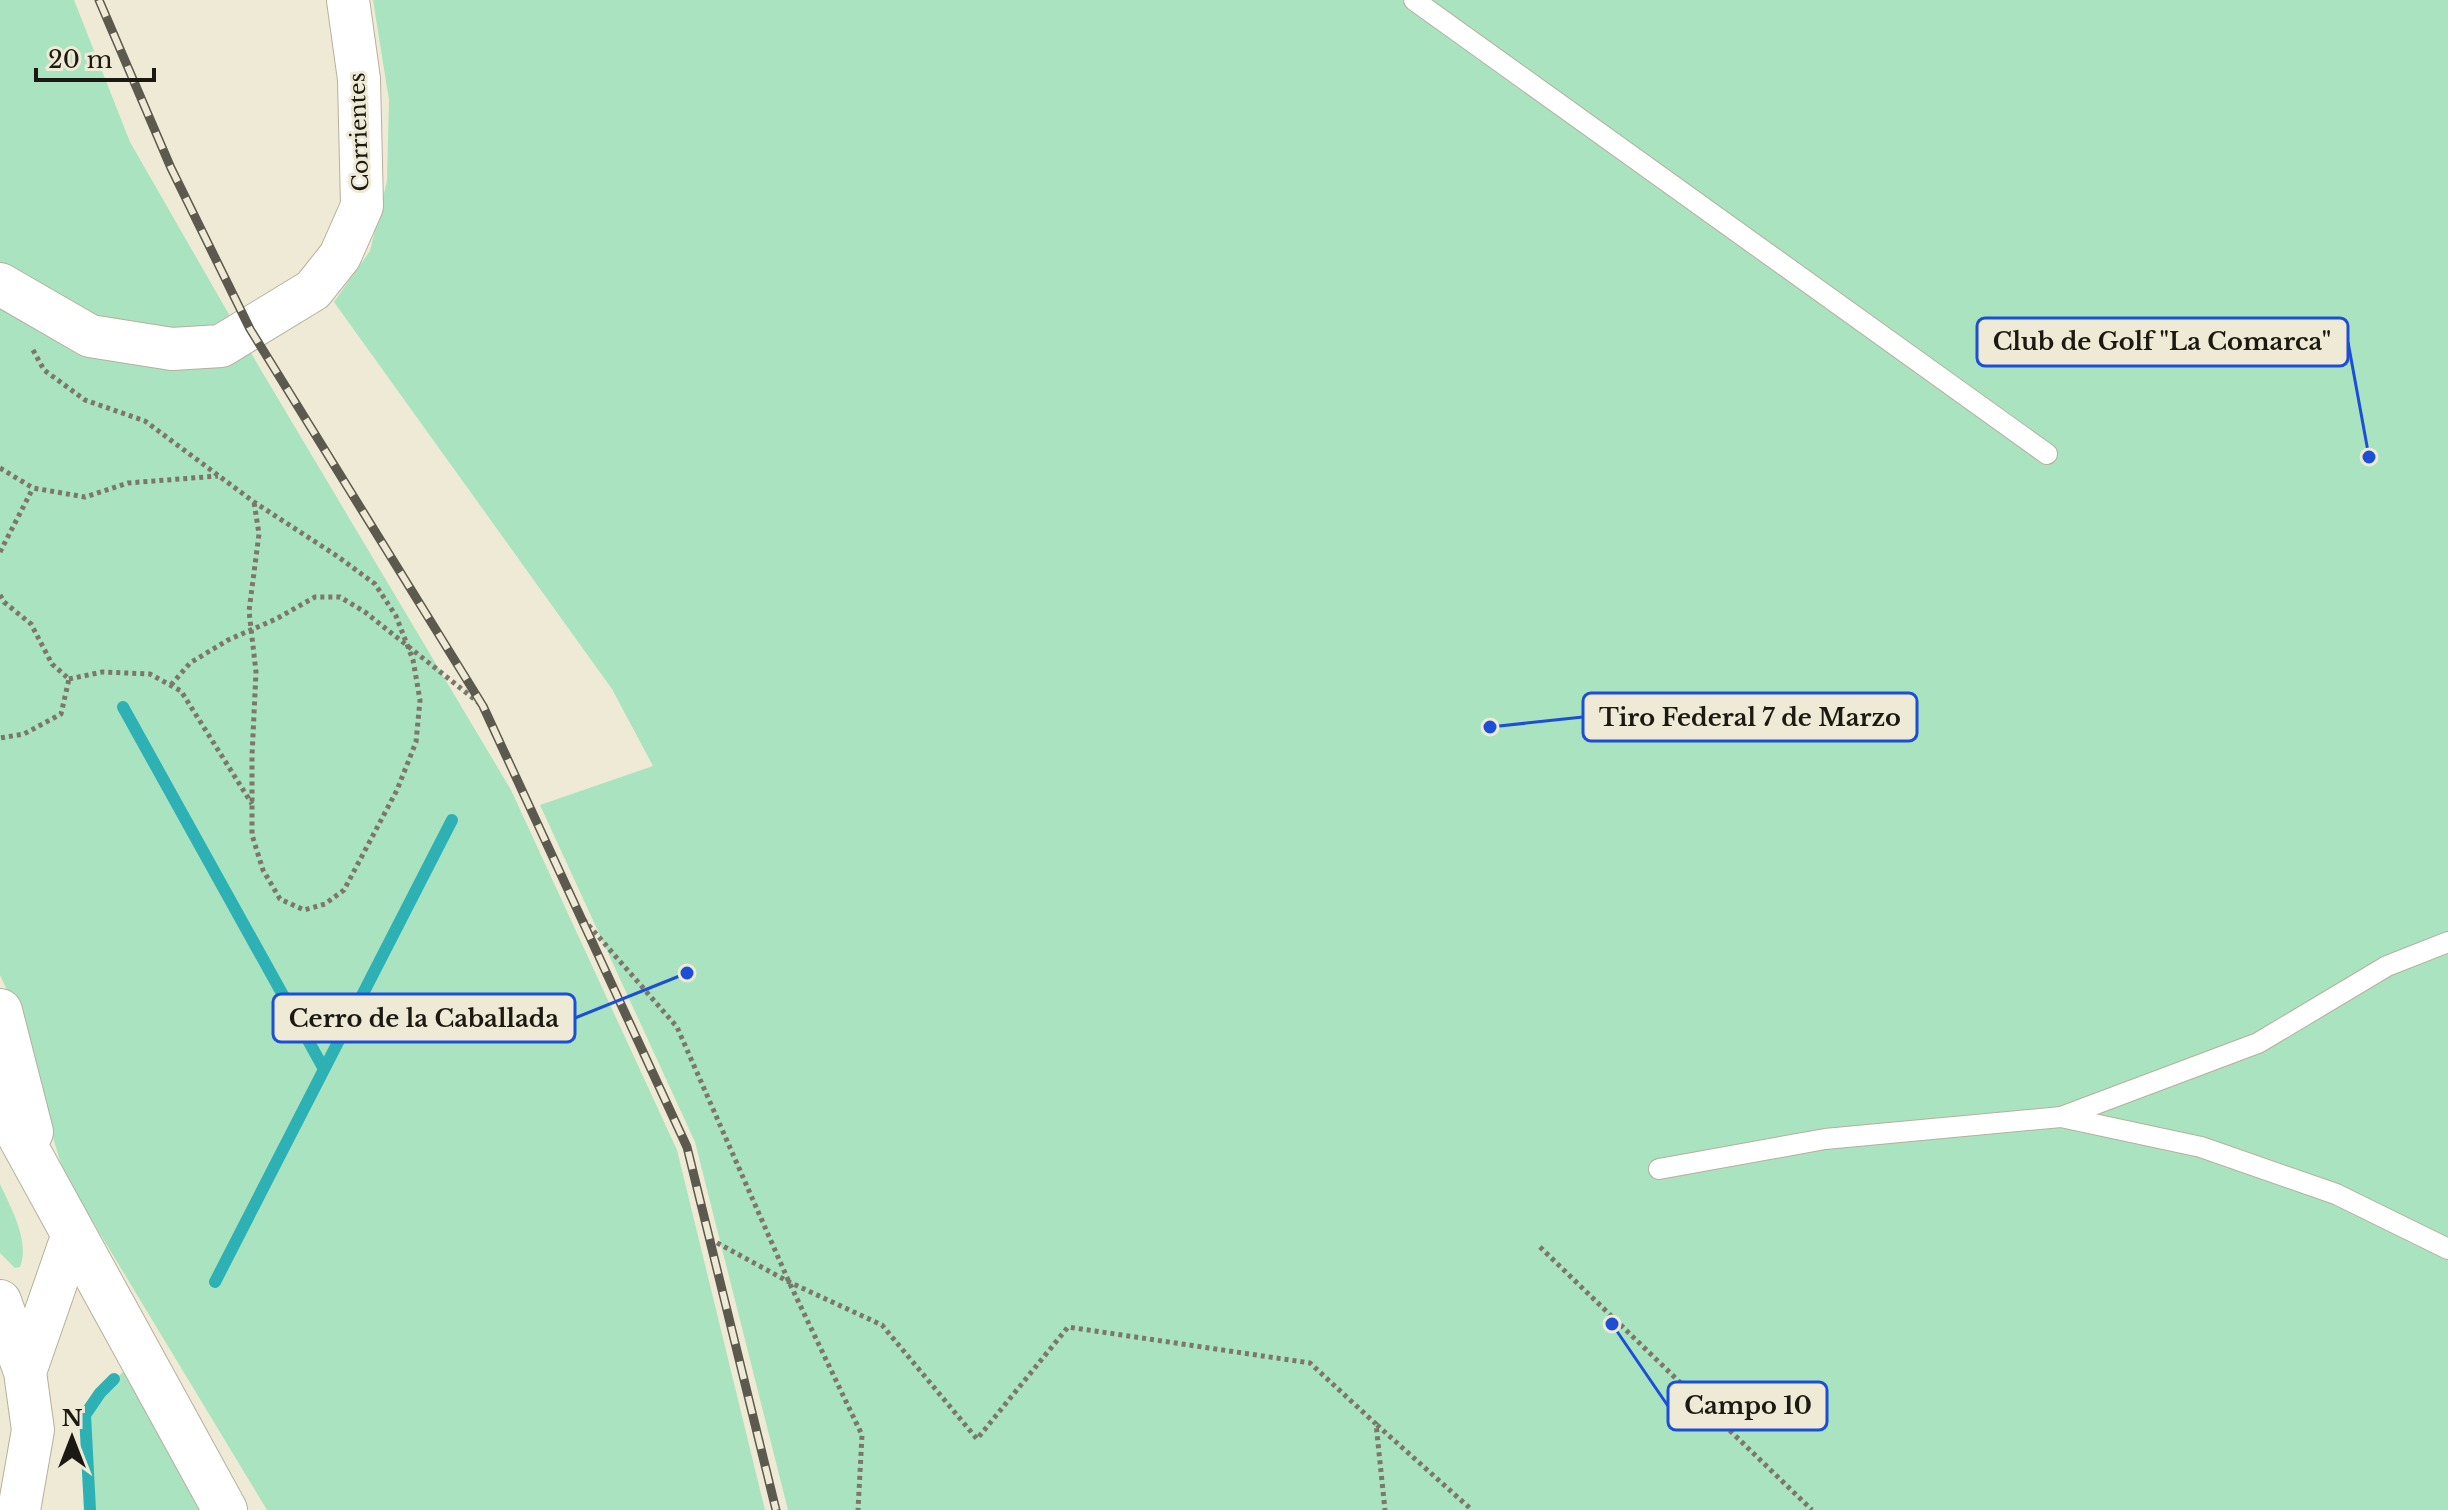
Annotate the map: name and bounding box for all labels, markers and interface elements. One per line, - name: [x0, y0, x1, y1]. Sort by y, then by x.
- scale bar: [36, 32, 154, 82]
- text: 20 m: [48, 45, 113, 74]
- street label: Corrientes: [343, 72, 375, 192]
- callout: Club de Golf "La Comarca": [1977, 318, 2348, 366]
- text: Club de Golf "La Comarca": [1993, 327, 2331, 356]
- callout: Tiro Federal 7 de Marzo: [1583, 693, 1917, 741]
- text: Tiro Federal 7 de Marzo: [1599, 703, 1901, 732]
- callout: Cerro de la Caballada: [273, 994, 575, 1042]
- text: Cerro de la Caballada: [289, 1004, 559, 1033]
- callout: Campo 10: [1668, 1382, 1827, 1430]
- text: Campo 10: [1684, 1391, 1812, 1420]
- north arrow: [32, 1398, 112, 1478]
- text: N: [62, 1405, 83, 1432]

